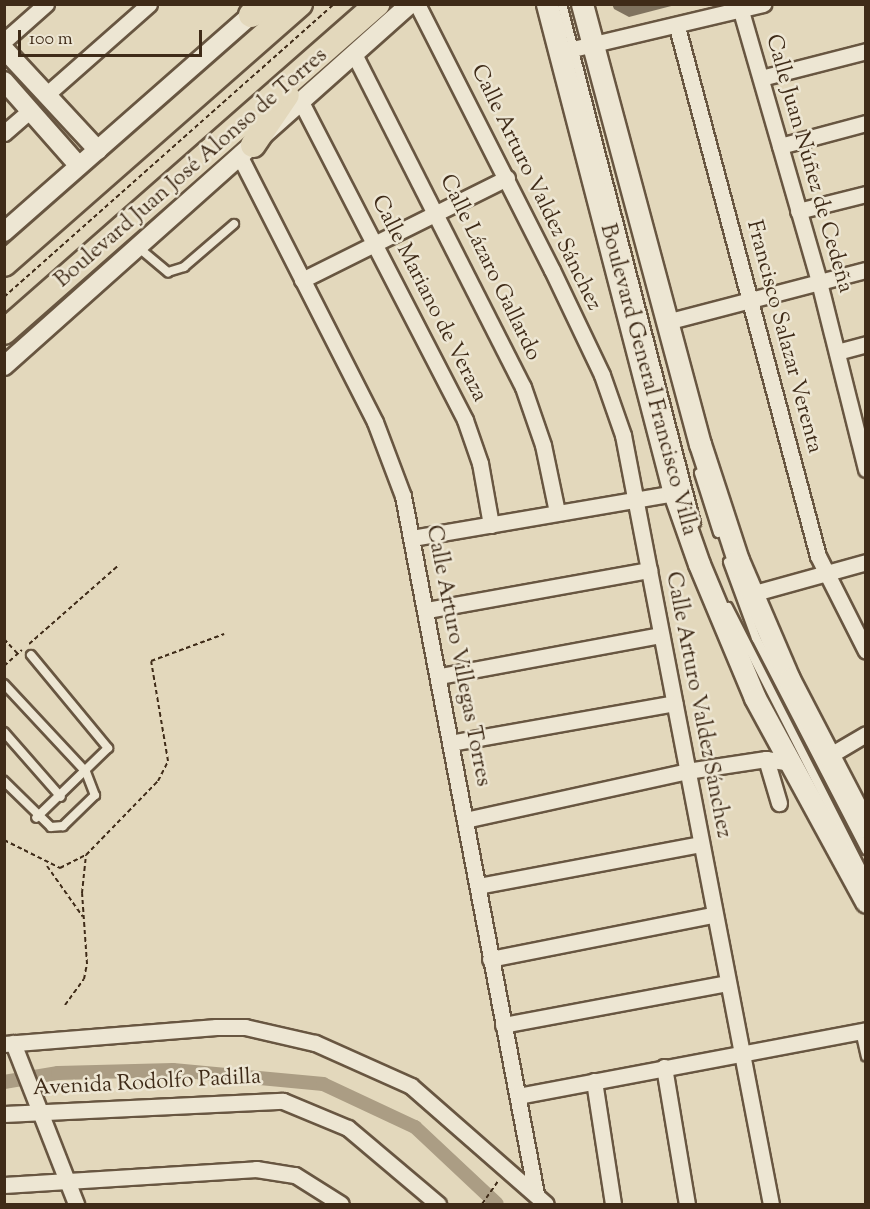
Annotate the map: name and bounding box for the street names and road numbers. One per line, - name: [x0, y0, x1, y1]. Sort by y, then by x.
- street label: Calle Juan Núñez de Cedeña: [758, 32, 858, 296]
- street label: Boulevard Juan José Alonso de Torres: [50, 43, 334, 295]
- street label: Calle Arturo Valdez Sánchez: [464, 61, 606, 315]
- street label: Calle Lázaro Gallardo: [432, 171, 546, 365]
- street label: Calle Mariano de Veraza: [364, 191, 492, 407]
- street label: Francisco Salazar Verenta: [739, 218, 827, 456]
- street label: Boulevard General Francisco Villa: [593, 221, 701, 539]
- street label: Calle Arturo Villegas Torres: [419, 523, 495, 789]
- street label: Calle Arturo Valdez Sánchez: [658, 570, 736, 840]
- street label: Avenida Rodolfo Padilla: [32, 1065, 262, 1103]

